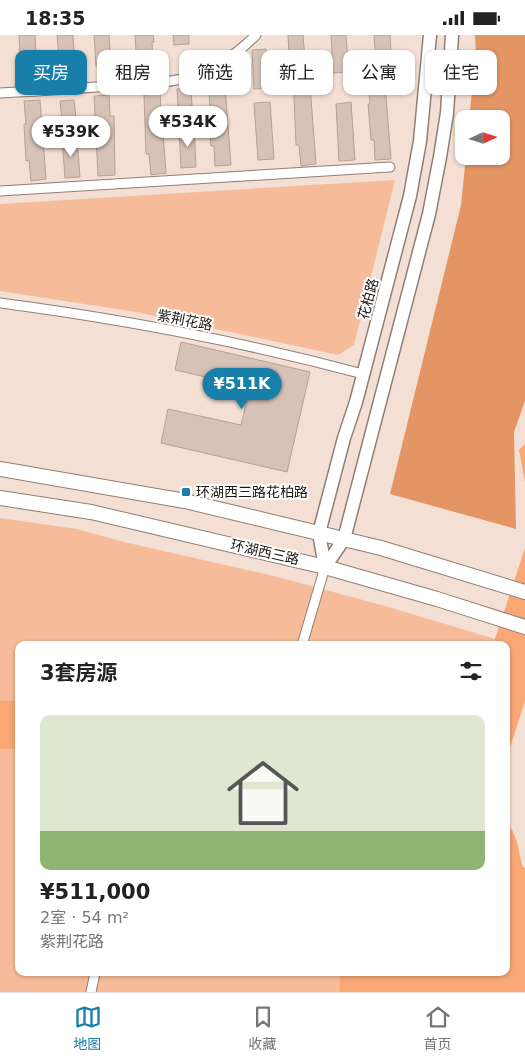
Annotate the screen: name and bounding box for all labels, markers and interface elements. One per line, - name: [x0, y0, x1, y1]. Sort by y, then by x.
- text: 18:35: [25, 7, 85, 29]
- chip: 买房: [15, 50, 87, 95]
- chip: 租房: [97, 50, 169, 95]
- chip: 筛选: [179, 50, 251, 95]
- chip: 新上: [261, 50, 333, 95]
- chip: 公寓: [343, 50, 415, 95]
- chip: 住宅: [425, 50, 497, 95]
- pin: ¥534K: [153, 105, 223, 148]
- north arrow: [455, 110, 510, 165]
- map controls: [455, 110, 510, 165]
- text: ¥534K: [160, 112, 216, 131]
- pin: ¥539K: [36, 115, 106, 158]
- text: ¥539K: [43, 122, 99, 141]
- street label: 花柏路: [355, 277, 381, 321]
- street label: 紫荆花路: [156, 307, 214, 333]
- pin: ¥511K: [207, 367, 277, 410]
- text: ¥511K: [214, 374, 270, 393]
- place label: 环湖西三路花柏路: [196, 484, 308, 500]
- marker: 环湖西三路花柏路: [180, 486, 192, 498]
- street label: 环湖西三路: [229, 536, 301, 568]
- icon: filters: [457, 657, 485, 685]
- text: 3套房源: [40, 661, 118, 685]
- icon: home: [218, 748, 308, 838]
- text: ¥511,000: [40, 880, 150, 904]
- text: 2室 · 54 m²: [40, 908, 129, 927]
- text: 紫荆花路: [40, 932, 104, 951]
- tab: 地图: [74, 1003, 102, 1053]
- tab: 收藏: [249, 1003, 277, 1053]
- tab: 首页: [424, 1003, 452, 1053]

